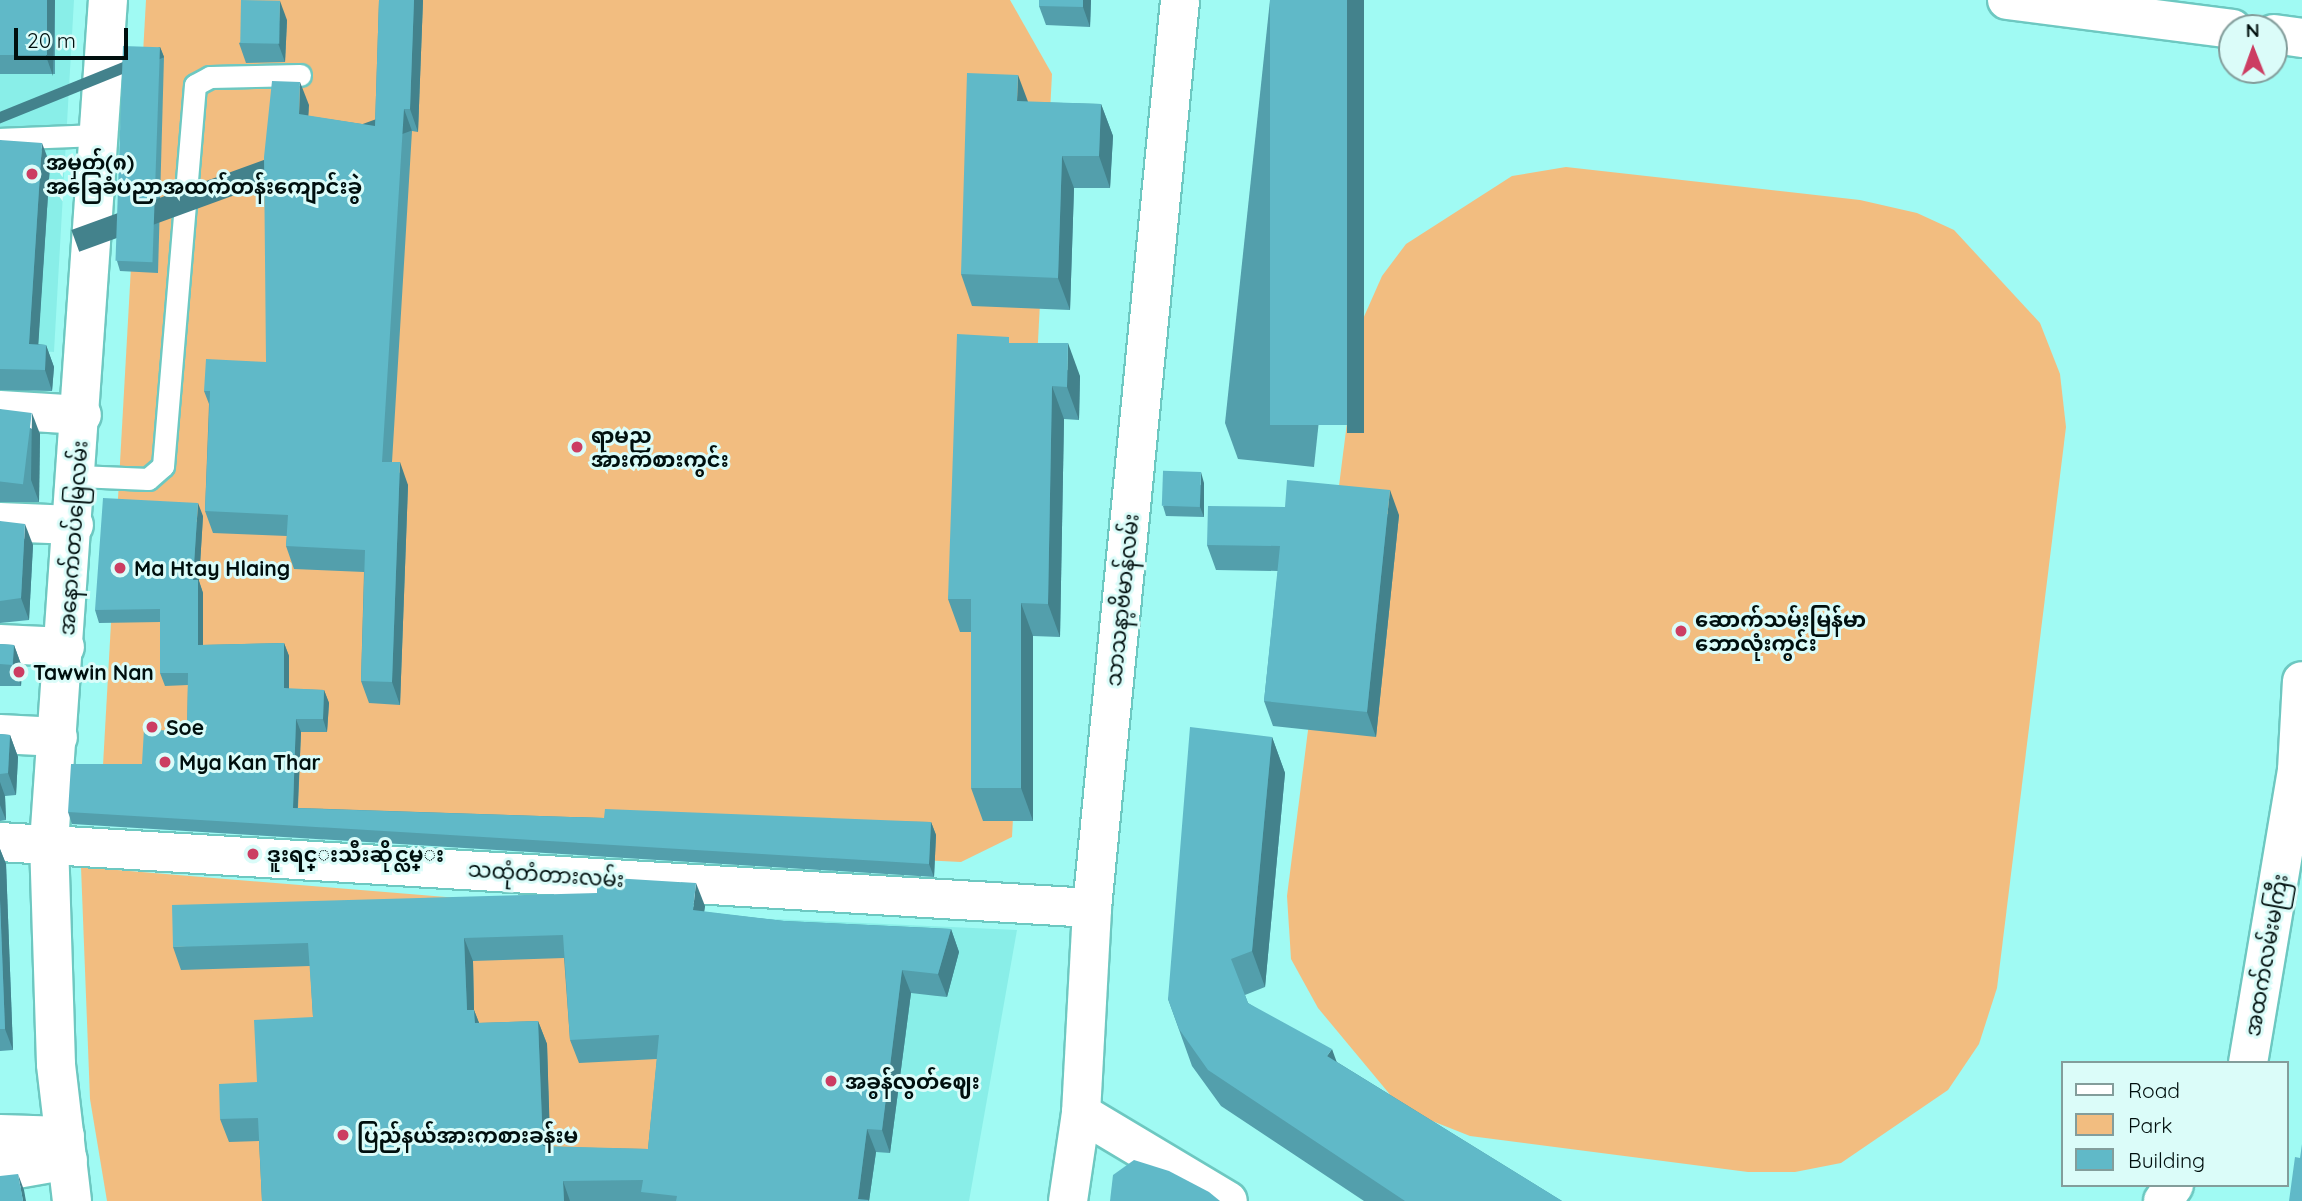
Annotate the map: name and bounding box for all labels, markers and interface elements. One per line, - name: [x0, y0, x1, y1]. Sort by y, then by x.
- scale bar: [18, 14, 131, 58]
- north arrow: [2218, 14, 2288, 84]
- text: N: [2245, 18, 2260, 42]
- text: 20 m: [27, 27, 76, 53]
- place label: အမှတ်(၈) အခြေခံပညာအထက်တန်းကျောင်းခွဲ: [46, 149, 362, 199]
- marker: အမှတ်(၈) အခြေခံပညာအထက်တန်းကျောင်းခွဲ: [24, 166, 40, 182]
- place label: ရာမည အားကစားကွင်း: [591, 422, 729, 472]
- marker: ရာမည အားကစားကွင်း: [569, 439, 585, 455]
- street label: အနောက်တပ်မြေလမ်း: [54, 440, 92, 636]
- street label: သာသနာ့ဗိမာန်လမ်း: [1100, 512, 1144, 688]
- place label: Ma Htay Hlaing: [134, 555, 290, 581]
- marker: Ma Htay Hlaing: [112, 560, 128, 576]
- place label: ဆောက်သမ်းမြန်မာ ဘောလုံးကွင်း: [1695, 606, 1866, 656]
- marker: ဆောက်သမ်းမြန်မာ ဘောလုံးကွင်း: [1673, 623, 1689, 639]
- place label: Tawwin Nan: [33, 659, 154, 685]
- marker: Tawwin Nan: [11, 664, 27, 680]
- place label: Soe: [166, 714, 204, 740]
- marker: Soe: [144, 719, 160, 735]
- place label: Mya Kan Thar: [179, 749, 321, 775]
- marker: Mya Kan Thar: [157, 754, 173, 770]
- place label: ဒူးရင္းသီးဆိုင္လမ္း: [267, 841, 444, 867]
- marker: ဒူးရင္းသီးဆိုင္လမ္း: [245, 846, 261, 862]
- street label: သထုံတံတားလမ်း: [467, 856, 625, 892]
- street label: အထက်လမ်းမကြီး: [2239, 872, 2293, 1038]
- legend: [2060, 1061, 2288, 1187]
- place label: အခွန်လွတ်ဈေး: [845, 1068, 980, 1094]
- marker: အခွန်လွတ်ဈေး: [823, 1073, 839, 1089]
- text: Road: [2128, 1077, 2180, 1103]
- text: Park: [2128, 1112, 2172, 1138]
- place label: ပြည်နယ်အားကစားခန်းမ: [357, 1122, 578, 1148]
- marker: ပြည်နယ်အားကစားခန်းမ: [335, 1127, 351, 1143]
- text: Building: [2128, 1147, 2205, 1173]

